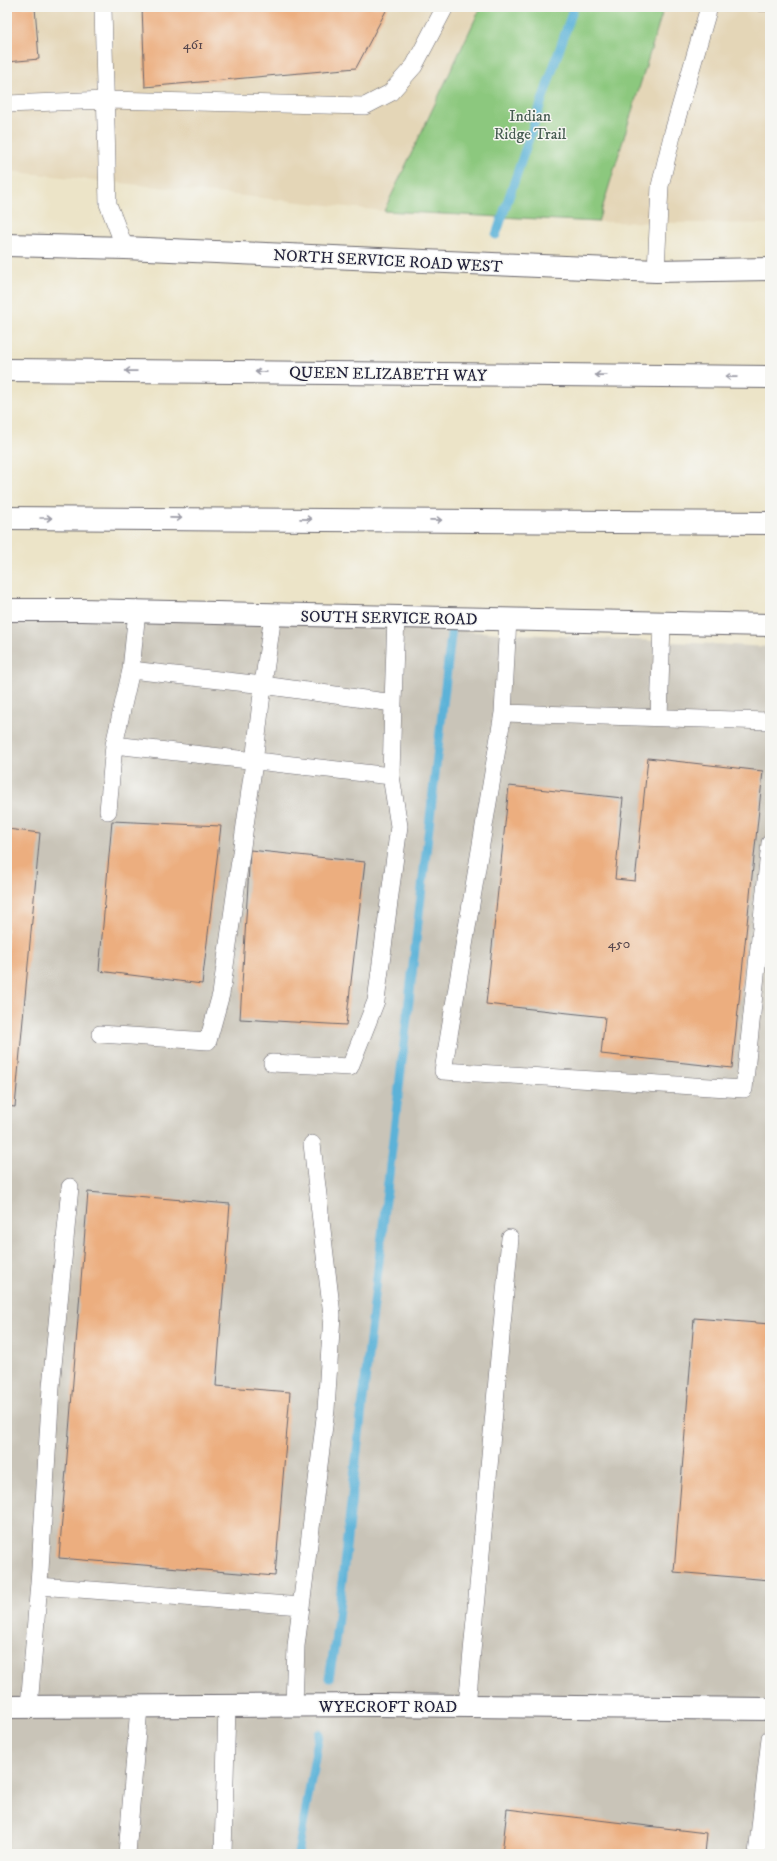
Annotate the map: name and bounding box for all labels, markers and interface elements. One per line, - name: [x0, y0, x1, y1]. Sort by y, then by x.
- house number: 461: [183, 36, 203, 54]
- park label: Indian Ridge Trail: [494, 106, 567, 144]
- street label: NORTH SERVICE ROAD WEST: [273, 245, 503, 277]
- street label: QUEEN ELIZABETH WAY: [289, 362, 488, 386]
- one-way arrow: [125, 367, 138, 375]
- one-way arrow: [255, 368, 268, 376]
- one-way arrow: [595, 372, 608, 379]
- one-way arrow: [725, 373, 738, 381]
- one-way arrow: [39, 514, 52, 522]
- one-way arrow: [169, 514, 182, 522]
- one-way arrow: [299, 515, 312, 523]
- one-way arrow: [429, 516, 442, 524]
- street label: SOUTH SERVICE ROAD: [300, 606, 478, 630]
- house number: 450: [608, 935, 630, 953]
- street label: WYECROFT ROAD: [318, 1697, 457, 1717]

